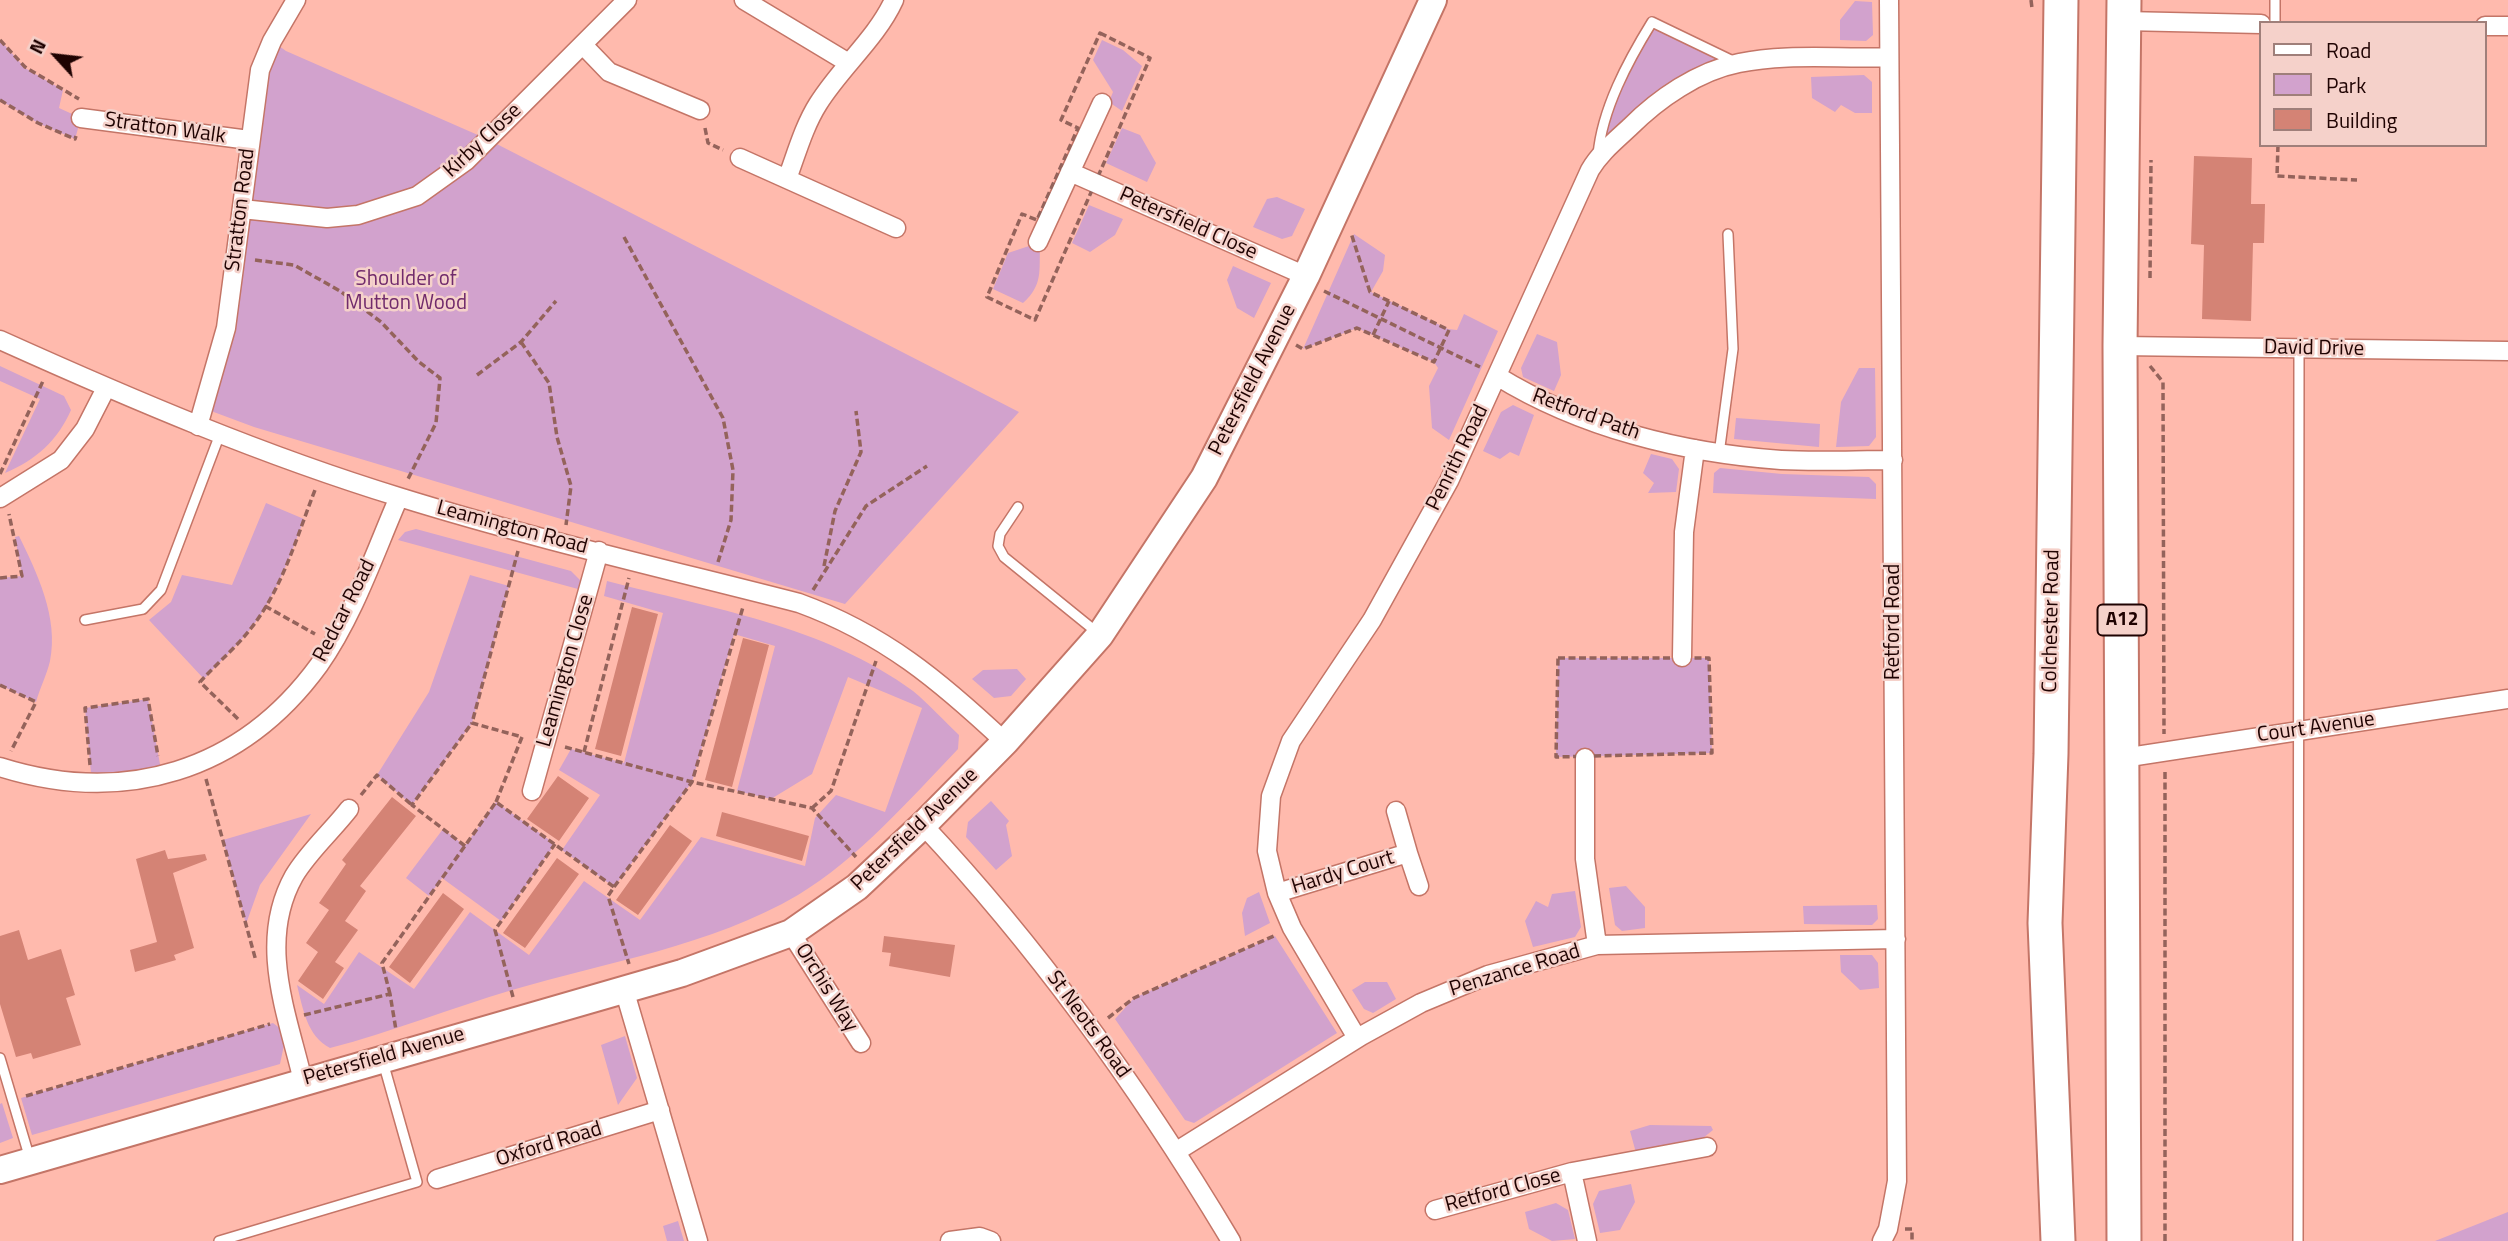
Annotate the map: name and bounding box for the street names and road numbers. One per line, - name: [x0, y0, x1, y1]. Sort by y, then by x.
- street label: Kirby Close: [439, 99, 527, 183]
- street label: Stratton Walk: [103, 108, 227, 150]
- street label: Stratton Road: [221, 147, 261, 273]
- street label: Petersfield Close: [1115, 182, 1261, 266]
- street label: Petersfield Avenue: [1204, 300, 1302, 460]
- street label: David Drive: [2264, 336, 2364, 362]
- street label: Retford Path: [1529, 384, 1643, 446]
- street label: Penrith Road: [1422, 401, 1494, 515]
- street label: Leamington Road: [434, 496, 590, 560]
- street label: Colchester Road: [2038, 549, 2066, 693]
- street label: Redcar Road: [308, 556, 382, 666]
- street label: Retford Road: [1881, 564, 1907, 680]
- street label: Leamington Close: [532, 592, 600, 750]
- road number: A12: [2098, 604, 2146, 636]
- street label: Court Avenue: [2256, 707, 2376, 749]
- street label: Petersfield Avenue: [846, 763, 984, 897]
- street label: Hardy Court: [1289, 846, 1397, 900]
- street label: Orchis Way: [789, 939, 863, 1037]
- street label: Penzance Road: [1447, 939, 1583, 1003]
- street label: St Neots Road: [1041, 967, 1135, 1083]
- street label: Petersfield Avenue: [301, 1022, 467, 1092]
- street label: Oxford Road: [493, 1117, 605, 1173]
- street label: Retford Close: [1442, 1163, 1564, 1219]

